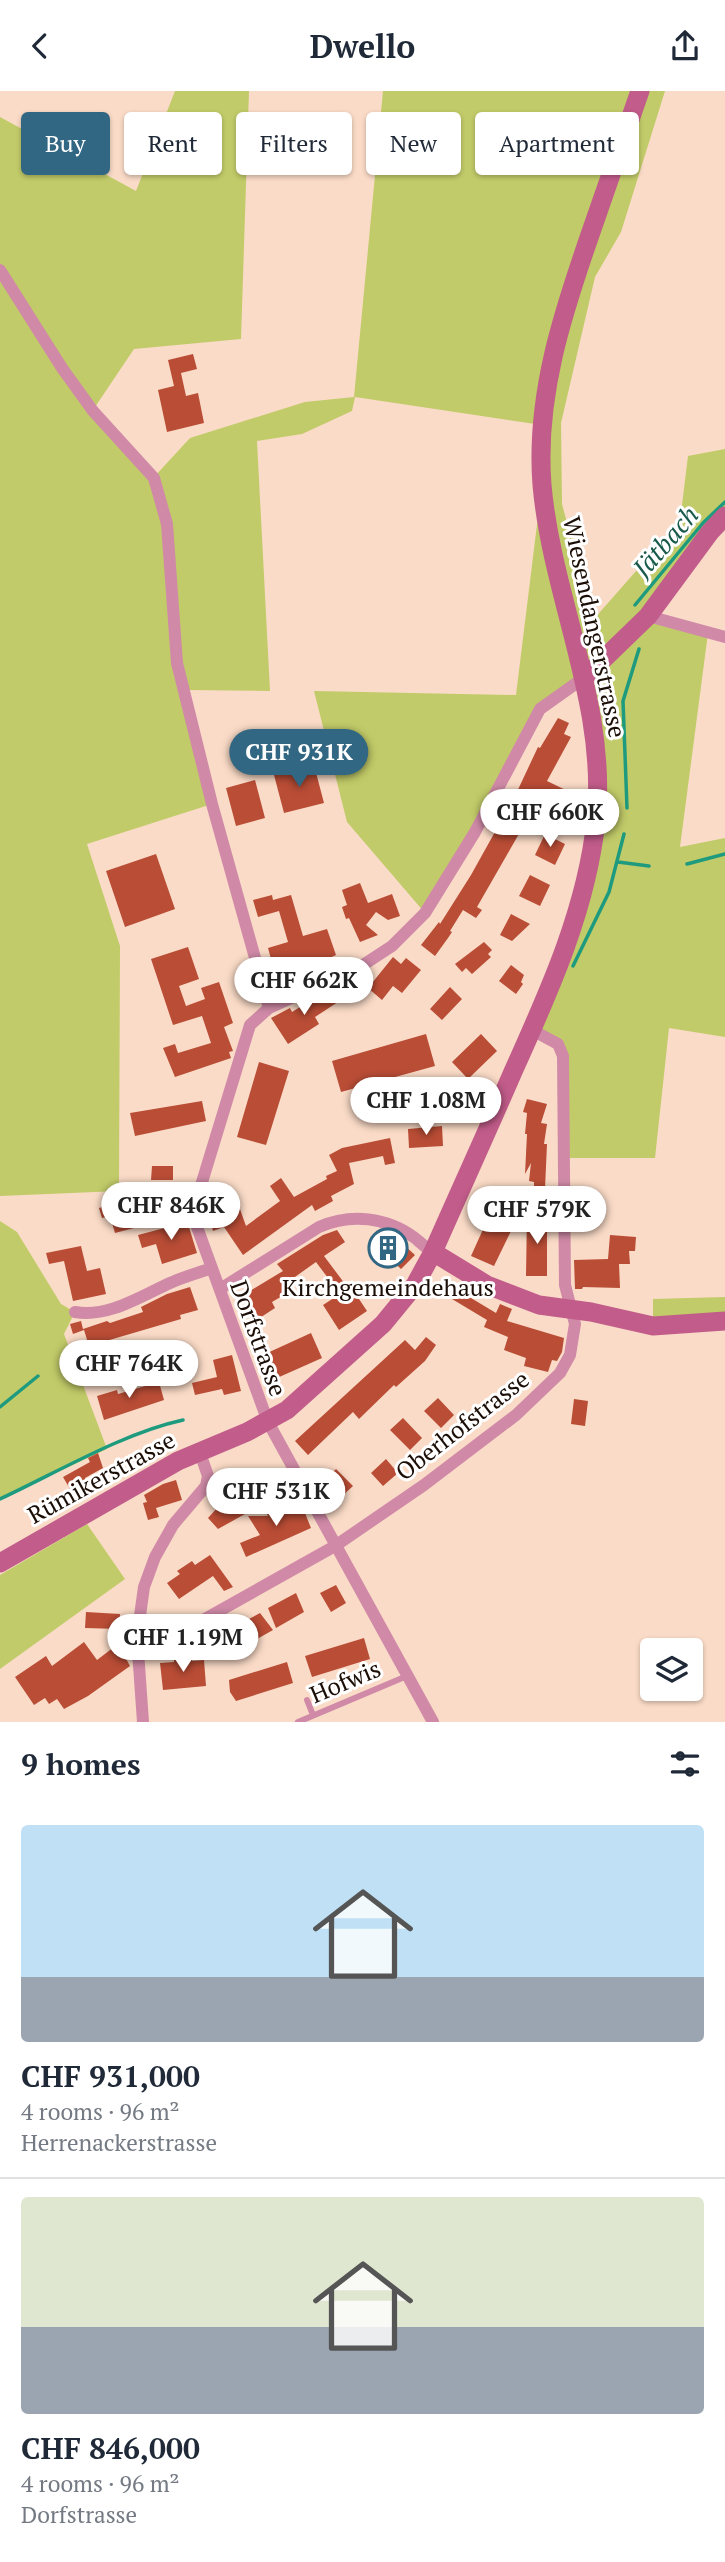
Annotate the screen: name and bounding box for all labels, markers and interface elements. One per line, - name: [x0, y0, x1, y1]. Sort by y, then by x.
- text: Dwello: [310, 25, 415, 67]
- icon: back: [21, 27, 59, 65]
- icon: share: [666, 27, 704, 65]
- chip: Buy: [21, 112, 110, 175]
- chip: Rent: [124, 112, 222, 175]
- chip: Filters: [236, 112, 352, 175]
- chip: New: [366, 112, 461, 175]
- chip: Apartment: [475, 112, 639, 175]
- water label: Jätbach: [624, 498, 705, 585]
- street label: Wiesendangerstrasse: [556, 513, 634, 741]
- pin: CHF 931K: [227, 729, 371, 789]
- text: CHF 931K: [245, 736, 353, 767]
- pin: CHF 660K: [478, 789, 622, 849]
- text: CHF 660K: [496, 796, 604, 827]
- pin: CHF 662K: [232, 957, 376, 1017]
- text: CHF 662K: [250, 964, 358, 995]
- pin: CHF 1.08M: [346, 1077, 506, 1137]
- text: CHF 1.08M: [366, 1084, 486, 1115]
- pin: CHF 846K: [99, 1183, 243, 1242]
- pin: CHF 579K: [465, 1187, 609, 1246]
- text: CHF 846K: [117, 1189, 225, 1220]
- text: CHF 579K: [483, 1193, 591, 1224]
- building icon: Kirchgemeindehaus: [367, 1227, 409, 1269]
- place label: Kirchgemeindehaus: [282, 1271, 494, 1303]
- street label: Dorfstrasse: [223, 1276, 295, 1400]
- pin: CHF 764K: [57, 1341, 201, 1400]
- text: CHF 764K: [75, 1347, 183, 1378]
- street label: Oberhofstrasse: [389, 1363, 535, 1487]
- street label: Rümikerstrasse: [22, 1423, 180, 1531]
- pin: CHF 531K: [204, 1469, 348, 1528]
- text: CHF 531K: [222, 1475, 330, 1506]
- pin: CHF 1.19M: [103, 1615, 263, 1674]
- text: CHF 1.19M: [123, 1621, 243, 1652]
- map controls: [640, 1638, 703, 1701]
- button: layers: [640, 1638, 703, 1701]
- street label: Hofwis: [305, 1652, 385, 1710]
- text: 9 homes: [21, 1744, 140, 1784]
- icon: filters: [666, 1745, 704, 1783]
- icon: home: [300, 1871, 426, 1997]
- text: CHF 931,000: [21, 2056, 200, 2096]
- text: 4 rooms · 96 m²: [21, 2096, 180, 2127]
- text: Herrenackerstrasse: [21, 2127, 217, 2158]
- icon: home: [300, 2243, 426, 2369]
- text: CHF 846,000: [21, 2428, 200, 2468]
- text: 4 rooms · 96 m²: [21, 2468, 180, 2499]
- text: Dorfstrasse: [21, 2499, 137, 2530]

